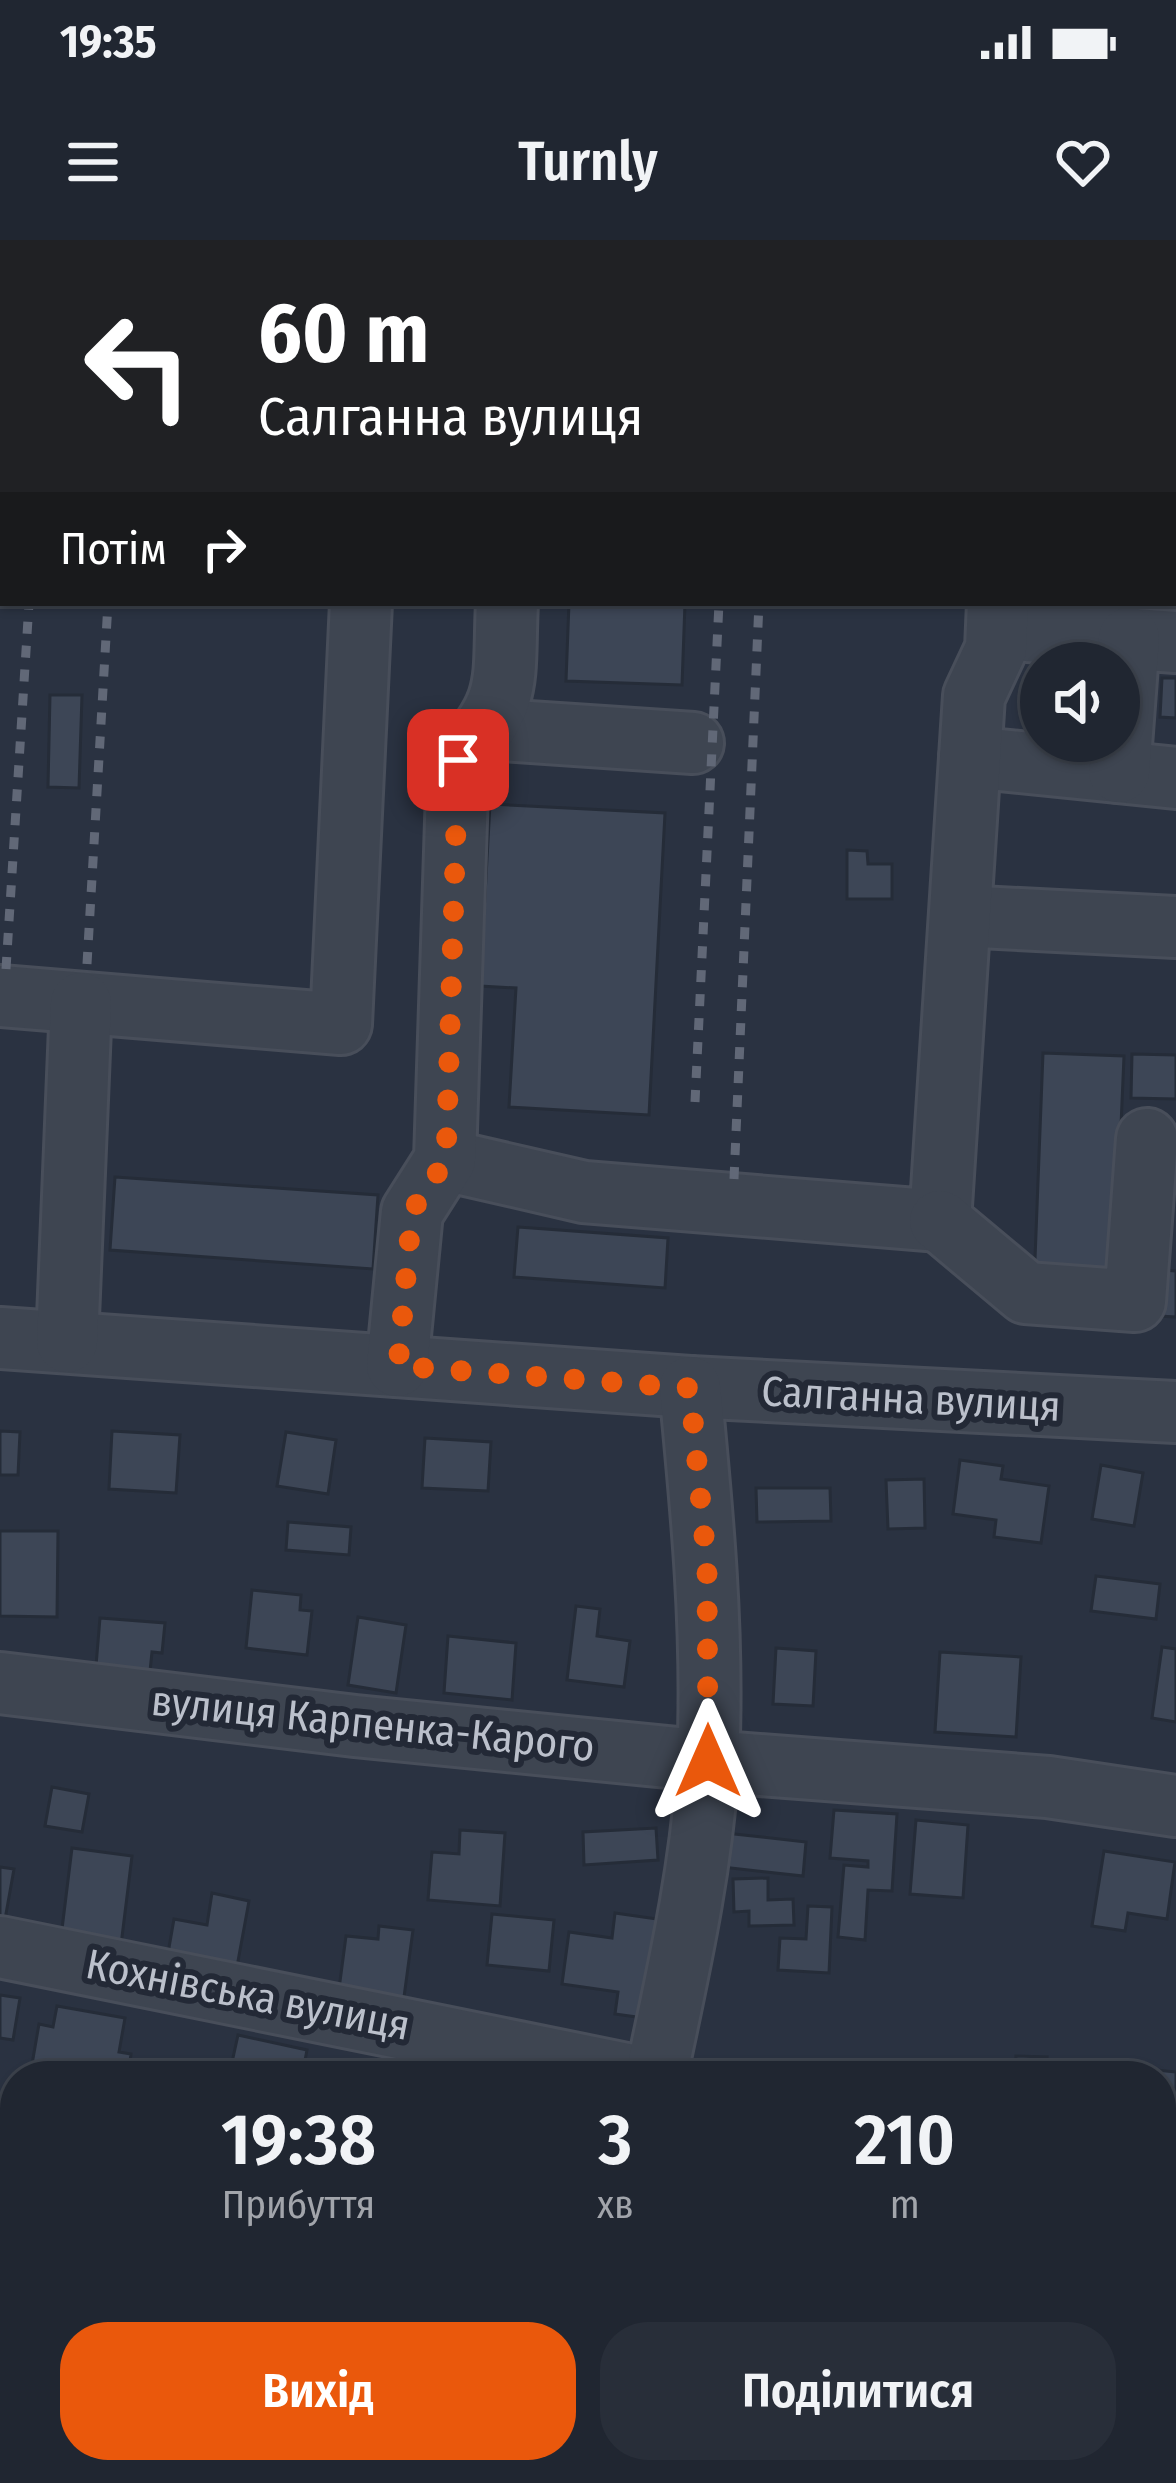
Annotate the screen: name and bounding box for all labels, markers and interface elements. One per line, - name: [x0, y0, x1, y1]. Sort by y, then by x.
- text: 19:35: [60, 15, 157, 69]
- icon: menu: [60, 129, 126, 195]
- icon: heart: [1050, 129, 1116, 195]
- text: Turnly: [518, 130, 658, 194]
- text: 60 m: [258, 283, 429, 384]
- icon: left: [60, 288, 216, 444]
- text: Салганна вулиця: [258, 385, 643, 449]
- icon: right: [191, 516, 257, 582]
- text: Потім: [60, 522, 167, 576]
- map controls: [1020, 642, 1140, 762]
- button: sound: [1020, 642, 1140, 762]
- pin: [407, 709, 509, 811]
- icon: arrive: [425, 727, 491, 793]
- street label: Салганна вулиця: [760, 1366, 1062, 1432]
- street label: вулиця Карпенка-Карого: [149, 1676, 597, 1772]
- position arrow: [645, 1698, 771, 1824]
- street label: Кохнівська вулиця: [82, 1939, 414, 2051]
- text: 19:38: [221, 2097, 376, 2183]
- text: 3: [598, 2097, 632, 2183]
- text: 210: [855, 2097, 955, 2183]
- text: Прибуття: [222, 2182, 375, 2228]
- text: хв: [597, 2182, 634, 2228]
- text: m: [890, 2182, 920, 2228]
- button: Вихід: [60, 2322, 576, 2460]
- button: Поділитися: [600, 2322, 1116, 2460]

